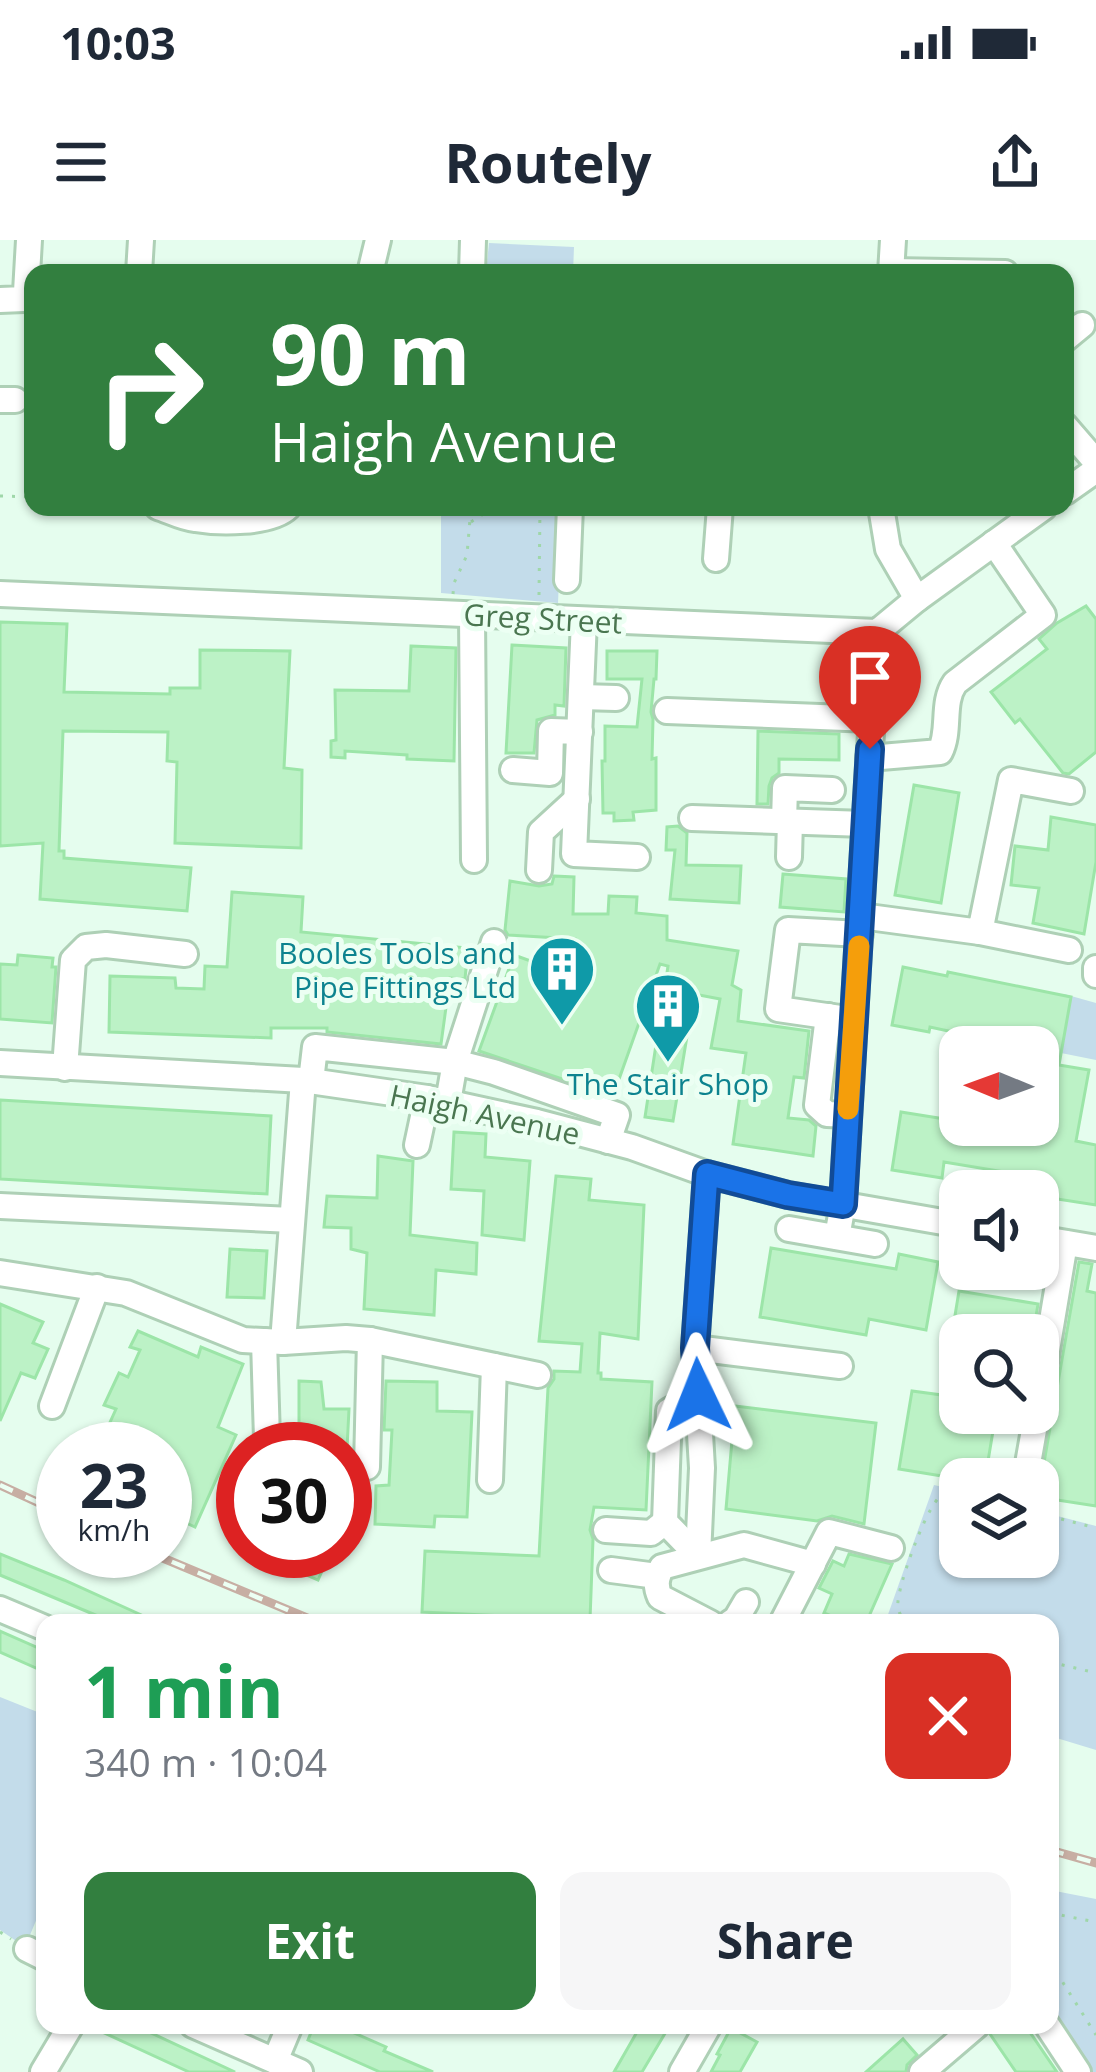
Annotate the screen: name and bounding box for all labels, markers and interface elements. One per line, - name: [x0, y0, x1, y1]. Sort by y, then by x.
- text: 10:03: [60, 12, 176, 73]
- text: Routely: [444, 125, 652, 199]
- icon: menu: [48, 129, 114, 195]
- icon: share: [982, 129, 1048, 195]
- text: 90 m: [270, 295, 470, 410]
- icon: right: [72, 312, 228, 468]
- text: Haigh Avenue: [270, 404, 618, 478]
- street label: Greg Street: [463, 593, 623, 643]
- pin: [819, 626, 921, 749]
- icon: arrive: [837, 644, 903, 710]
- place label: Booles Tools and Pipe Fittings Ltd: [278, 932, 516, 1007]
- building icon: Booles Tools and Pipe Fittings Ltd: [527, 934, 597, 1028]
- building icon: The Stair Shop: [633, 971, 703, 1065]
- north arrow: [939, 1026, 1059, 1146]
- map controls: [939, 1026, 1059, 1578]
- place label: The Stair Shop: [567, 1063, 769, 1104]
- street label: Haigh Avenue: [386, 1074, 584, 1154]
- button: sound: [939, 1170, 1059, 1290]
- button: search: [939, 1314, 1059, 1434]
- position arrow: [635, 1332, 761, 1458]
- speed limit sign: 30: [216, 1422, 372, 1578]
- text: 23: [80, 1444, 148, 1526]
- button: layers: [939, 1458, 1059, 1578]
- text: km/h: [78, 1509, 150, 1550]
- text: 1 min: [84, 1641, 284, 1739]
- button: close: [885, 1653, 1011, 1779]
- text: 340 m · 10:04: [84, 1735, 327, 1788]
- button: Exit: [84, 1872, 536, 2010]
- button: Share: [560, 1872, 1011, 2010]

